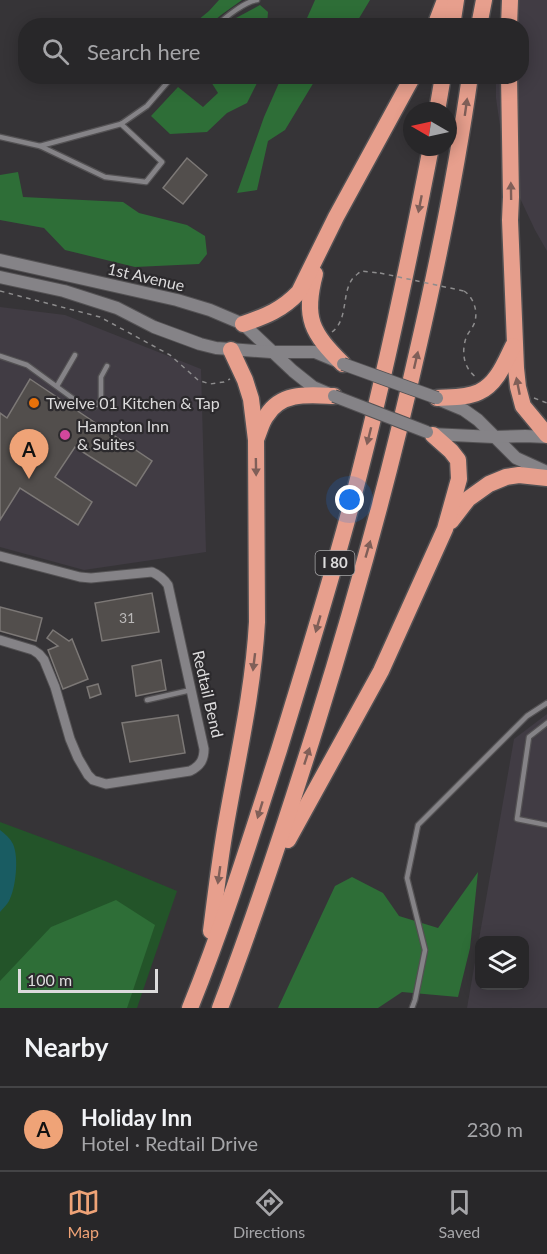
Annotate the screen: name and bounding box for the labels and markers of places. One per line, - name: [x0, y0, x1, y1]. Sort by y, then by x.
- place label: Twelve 01 Kitchen & Tap: [46, 393, 220, 412]
- marker: Twelve 01 Kitchen & Tap: [27, 396, 41, 410]
- place label: Hampton Inn & Suites: [77, 416, 169, 453]
- marker: Hampton Inn & Suites: [58, 428, 72, 442]
- pin: A: [9, 430, 48, 479]

